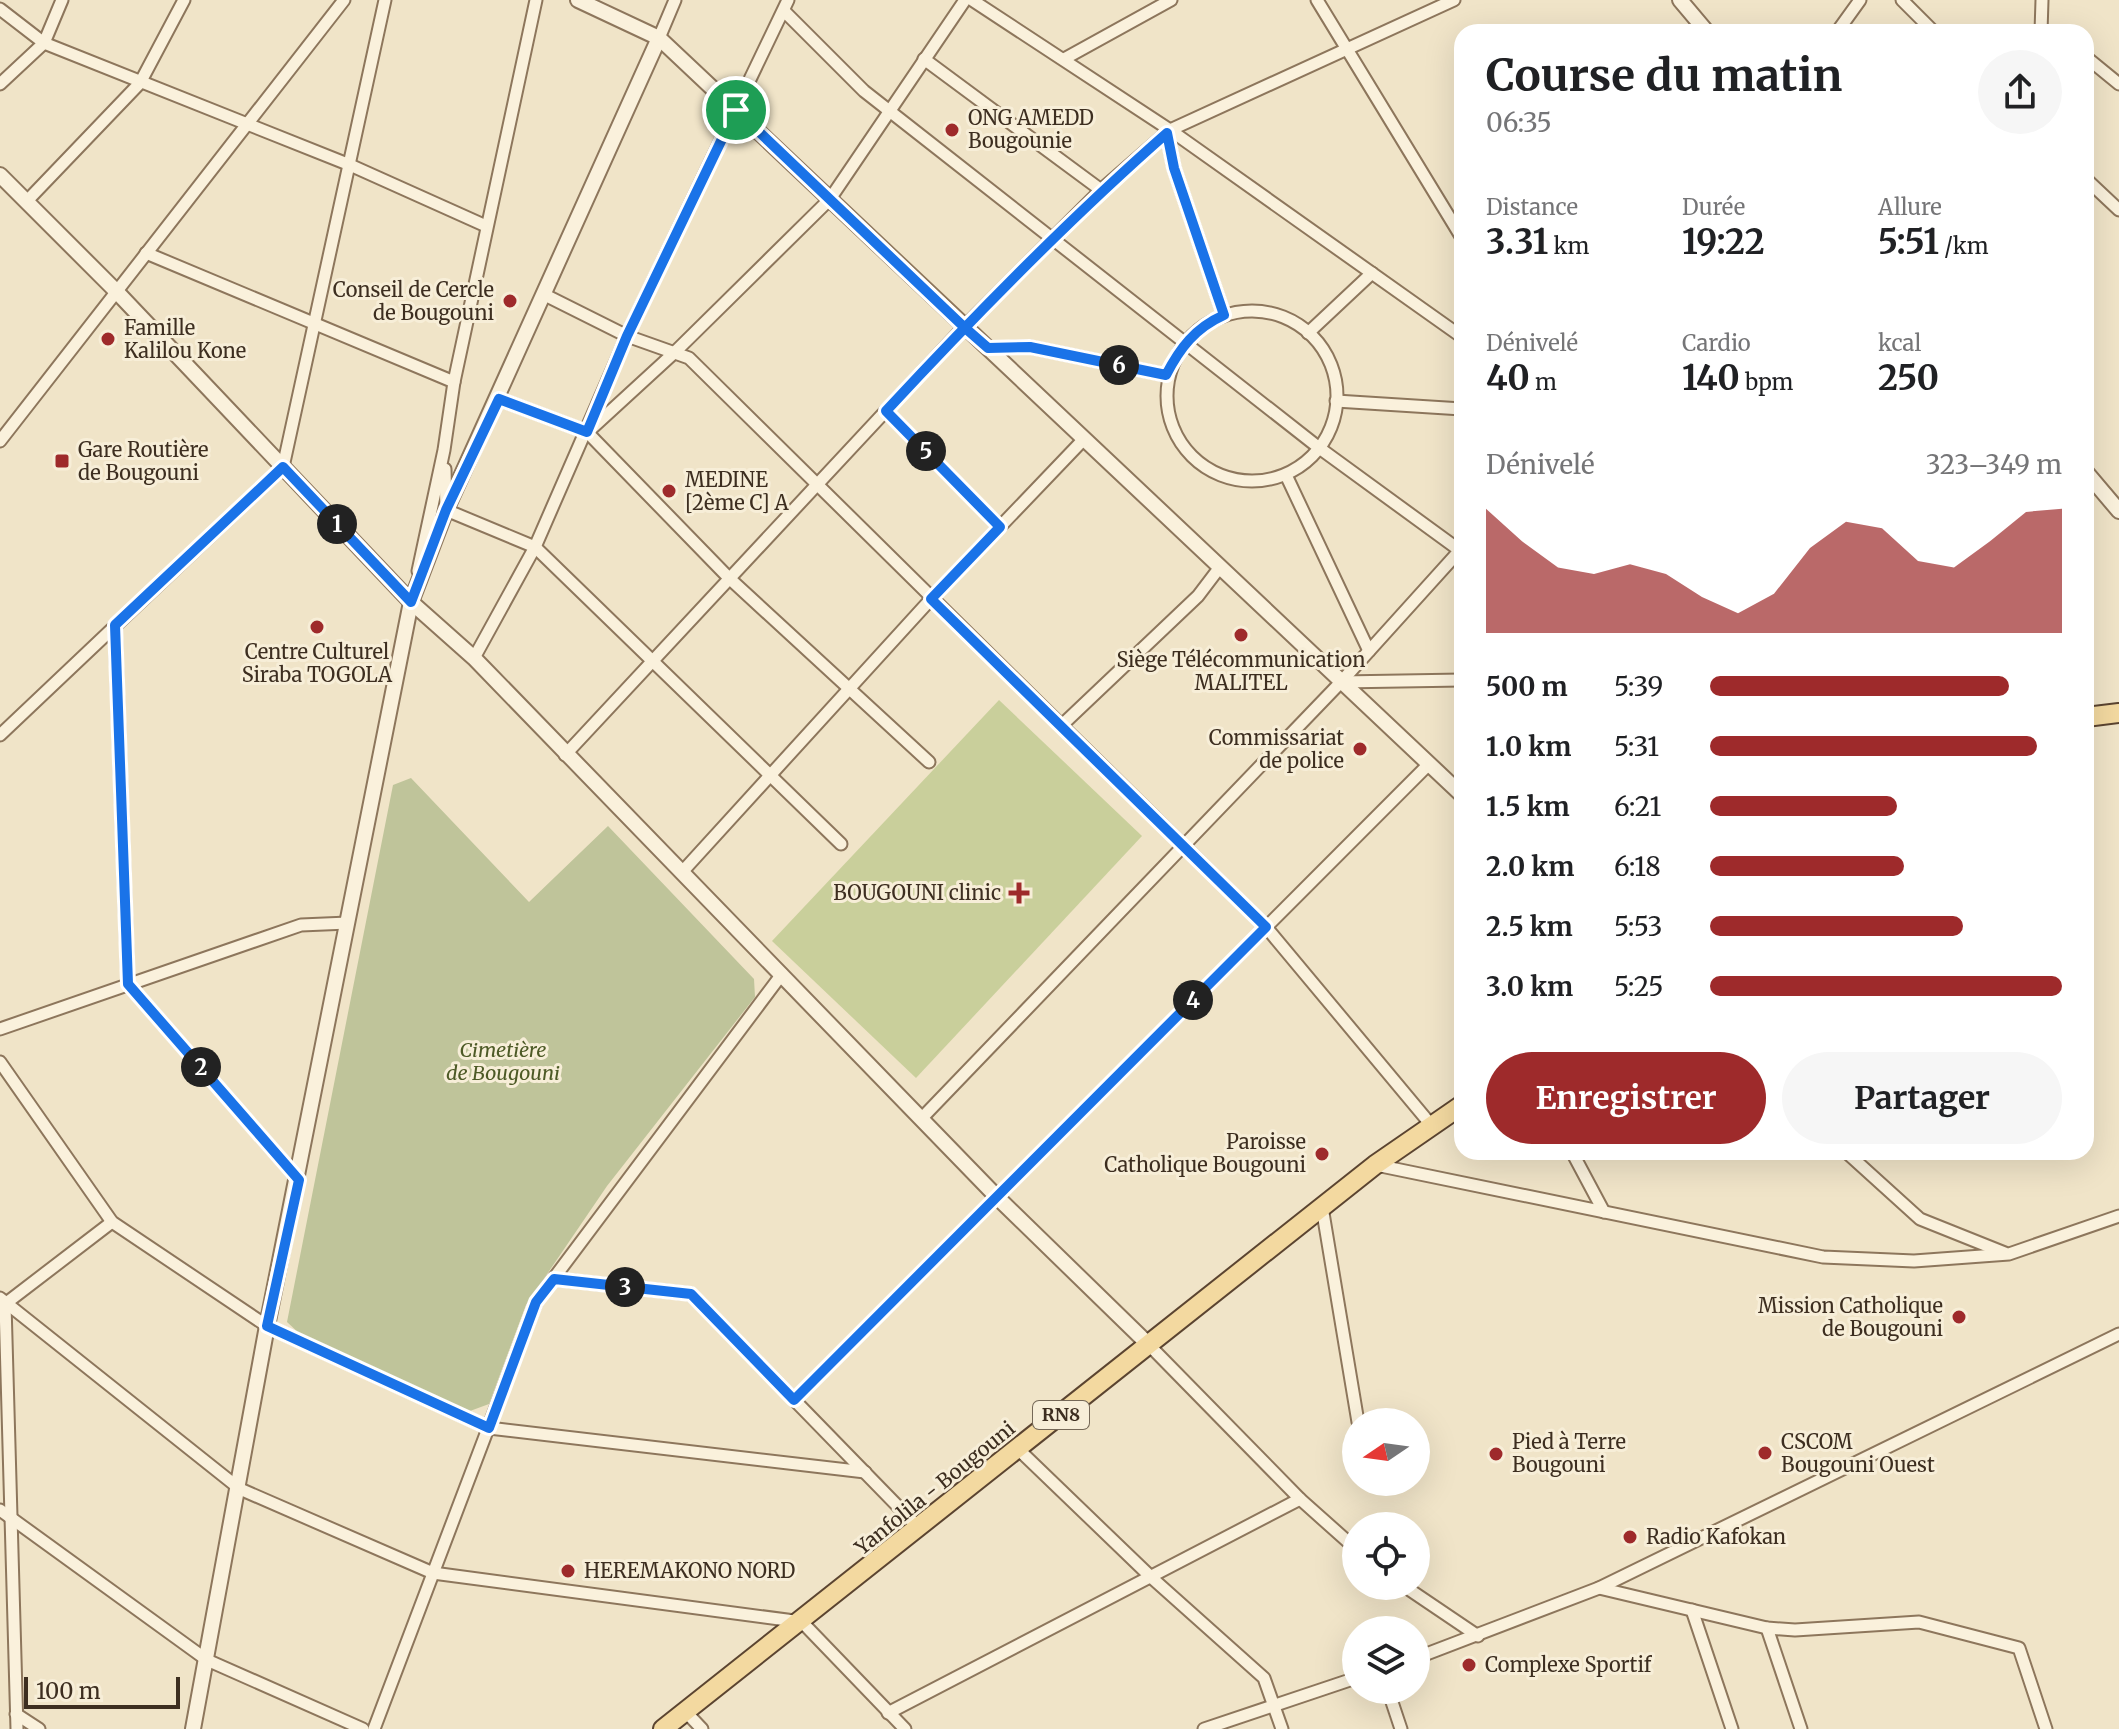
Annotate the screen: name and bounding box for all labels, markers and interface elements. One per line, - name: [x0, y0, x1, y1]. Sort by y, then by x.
- text: Course du matin: [1486, 48, 1842, 103]
- button: share: [1978, 50, 2062, 134]
- pin: [702, 76, 770, 144]
- icon: arrive: [714, 88, 758, 132]
- place label: ONG AMEDD Bougounie: [968, 105, 1094, 153]
- text: 06:35: [1486, 106, 1552, 139]
- marker: ONG AMEDD Bougounie: [943, 121, 961, 139]
- text: Distance: [1486, 193, 1578, 221]
- text: Durée: [1682, 193, 1745, 221]
- text: Allure: [1878, 193, 1942, 221]
- text: 3.31: [1486, 221, 1548, 263]
- text: 19:22: [1682, 221, 1765, 263]
- text: 5:51: [1878, 221, 1939, 263]
- text: km: [1548, 232, 1589, 260]
- text: /km: [1939, 232, 1988, 260]
- place label: Conseil de Cercle de Bougouni: [333, 277, 494, 325]
- marker: Conseil de Cercle de Bougouni: [501, 292, 519, 310]
- place label: Famille Kalilou Kone: [124, 315, 246, 363]
- text: Dénivelé: [1486, 329, 1578, 357]
- text: Cardio: [1682, 329, 1751, 357]
- text: kcal: [1878, 329, 1921, 357]
- marker: Famille Kalilou Kone: [99, 330, 117, 348]
- pin: 6: [1099, 345, 1139, 385]
- text: 6: [1112, 351, 1126, 379]
- text: 40: [1486, 357, 1530, 399]
- text: 140: [1682, 357, 1740, 399]
- text: 250: [1878, 357, 1939, 399]
- text: m: [1530, 368, 1557, 396]
- text: bpm: [1740, 368, 1793, 396]
- pin: 5: [906, 431, 946, 471]
- place label: Gare Routière de Bougouni: [78, 437, 208, 485]
- text: 5: [920, 437, 932, 465]
- text: Dénivelé: [1486, 448, 1595, 481]
- text: 323–349 m: [1926, 448, 2062, 481]
- marker: Gare Routière de Bougouni: [53, 452, 71, 470]
- place label: MEDINE [2ème C] A: [685, 467, 789, 515]
- marker: MEDINE [2ème C] A: [660, 482, 678, 500]
- pin: 1: [317, 504, 357, 544]
- text: 1: [332, 510, 342, 538]
- marker: Centre Culturel Siraba TOGOLA: [308, 618, 326, 636]
- marker: Siège Télécommunication MALITEL: [1232, 626, 1250, 644]
- place label: Centre Culturel Siraba TOGOLA: [242, 639, 393, 687]
- place label: Siège Télécommunication MALITEL: [1116, 647, 1366, 695]
- text: 500 m: [1486, 670, 1568, 703]
- text: 5:39: [1614, 670, 1663, 703]
- place label: Commissariat de police: [1209, 725, 1344, 773]
- text: 1.0 km: [1486, 730, 1571, 763]
- text: 5:31: [1614, 730, 1659, 763]
- marker: Commissariat de police: [1351, 740, 1369, 758]
- text: 1.5 km: [1486, 790, 1570, 823]
- text: 6:21: [1614, 790, 1661, 823]
- text: 2.0 km: [1486, 850, 1574, 883]
- text: 6:18: [1614, 850, 1661, 883]
- place label: BOUGOUNI clinic: [833, 880, 1001, 905]
- marker: BOUGOUNI clinic: [1008, 882, 1030, 904]
- text: 2.5 km: [1486, 910, 1573, 943]
- text: 5:53: [1614, 910, 1663, 943]
- text: 3.0 km: [1486, 970, 1573, 1003]
- text: 5:25: [1614, 970, 1664, 1003]
- pin: 4: [1173, 980, 1213, 1020]
- text: 4: [1186, 986, 1200, 1014]
- park label: Cimetière de Bougouni: [446, 1037, 560, 1085]
- pin: 2: [181, 1047, 221, 1087]
- button: Enregistrer: [1486, 1052, 1766, 1144]
- button: Partager: [1782, 1052, 2062, 1144]
- text: 2: [195, 1053, 207, 1081]
- place label: Paroisse Catholique Bougouni: [1104, 1129, 1306, 1177]
- marker: Paroisse Catholique Bougouni: [1313, 1145, 1331, 1163]
- pin: 3: [605, 1267, 645, 1307]
- text: 3: [619, 1273, 631, 1301]
- place label: Mission Catholique de Bougouni: [1758, 1293, 1943, 1341]
- marker: Mission Catholique de Bougouni: [1950, 1308, 1968, 1326]
- road number: RN8: [1033, 1401, 1089, 1429]
- north arrow: [1342, 1408, 1430, 1496]
- map controls: [1342, 1408, 1430, 1704]
- street label: Yanfolila - Bougouni: [849, 1415, 1020, 1560]
- place label: Pied à Terre Bougouni: [1512, 1429, 1626, 1477]
- place label: CSCOM Bougouni Ouest: [1781, 1429, 1935, 1477]
- marker: CSCOM Bougouni Ouest: [1756, 1444, 1774, 1462]
- marker: Pied à Terre Bougouni: [1487, 1445, 1505, 1463]
- button: locate: [1342, 1512, 1430, 1600]
- place label: Radio Kafokan: [1646, 1524, 1786, 1549]
- marker: Radio Kafokan: [1621, 1528, 1639, 1546]
- place label: HEREMAKONO NORD: [584, 1558, 795, 1583]
- marker: HEREMAKONO NORD: [559, 1562, 577, 1580]
- button: layers: [1342, 1616, 1430, 1704]
- place label: Complexe Sportif: [1485, 1652, 1653, 1677]
- marker: Complexe Sportif: [1460, 1656, 1478, 1674]
- scale bar: [24, 1673, 180, 1709]
- text: 100 m: [36, 1677, 101, 1705]

